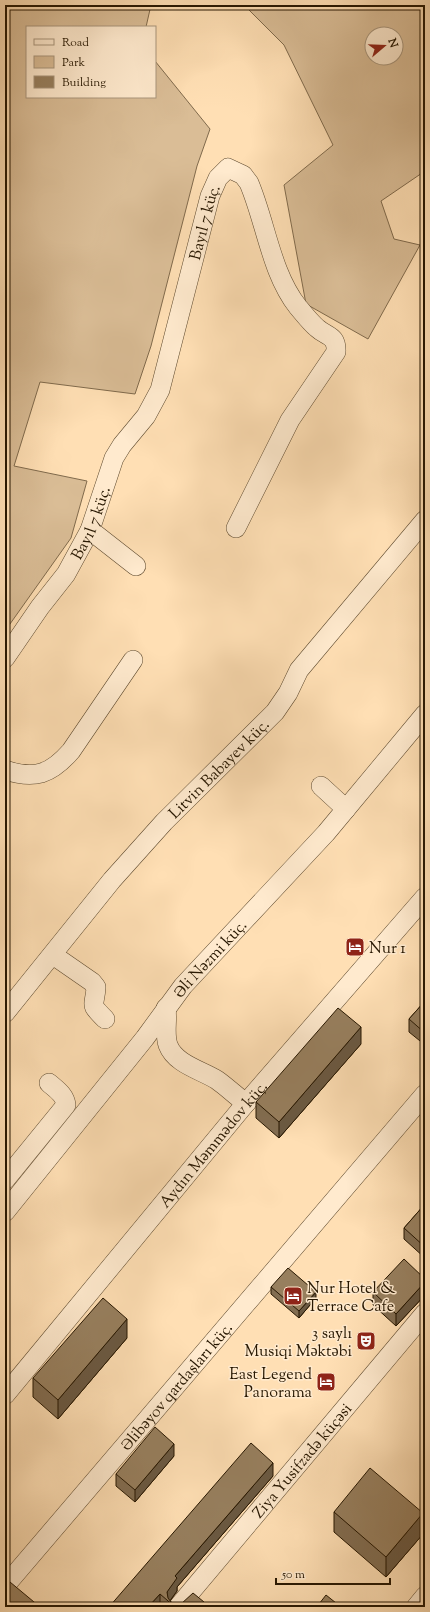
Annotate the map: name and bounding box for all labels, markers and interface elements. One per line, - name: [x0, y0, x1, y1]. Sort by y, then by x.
- legend: [26, 26, 156, 98]
- north arrow: [364, 26, 404, 66]
- text: Road: [62, 34, 89, 52]
- text: N: [383, 35, 402, 50]
- text: Park: [62, 54, 85, 72]
- text: Building: [62, 74, 106, 92]
- street label: Bayıl 7 küç.: [185, 181, 228, 263]
- street label: Bayıl 7 küç.: [67, 484, 118, 565]
- street label: Litvin Babayev küç.: [164, 715, 276, 825]
- street label: Əli Nəzmi küç.: [169, 915, 253, 1004]
- hotel icon: Nur 1: [344, 936, 366, 958]
- place label: Nur 1: [369, 938, 406, 961]
- street label: Aydın Məmmədov küç.: [155, 1077, 274, 1214]
- place label: Nur Hotel & Terrace Cafe: [307, 1278, 396, 1319]
- hotel icon: Nur Hotel & Terrace Cafe: [282, 1285, 304, 1307]
- street label: Əlibəyov qardaşları küç.: [116, 1318, 239, 1457]
- place label: 3 saylı Musiqi Məktəbi: [244, 1323, 352, 1364]
- theatre icon: 3 saylı Musiqi Məktəbi: [355, 1330, 377, 1352]
- place label: East Legend Panorama: [229, 1364, 313, 1405]
- hotel icon: East Legend Panorama: [315, 1371, 337, 1393]
- street label: Ziya Yusifzadə küçəsi: [248, 1399, 359, 1524]
- scale bar: [276, 1560, 390, 1586]
- text: 50 m: [281, 1566, 305, 1584]

